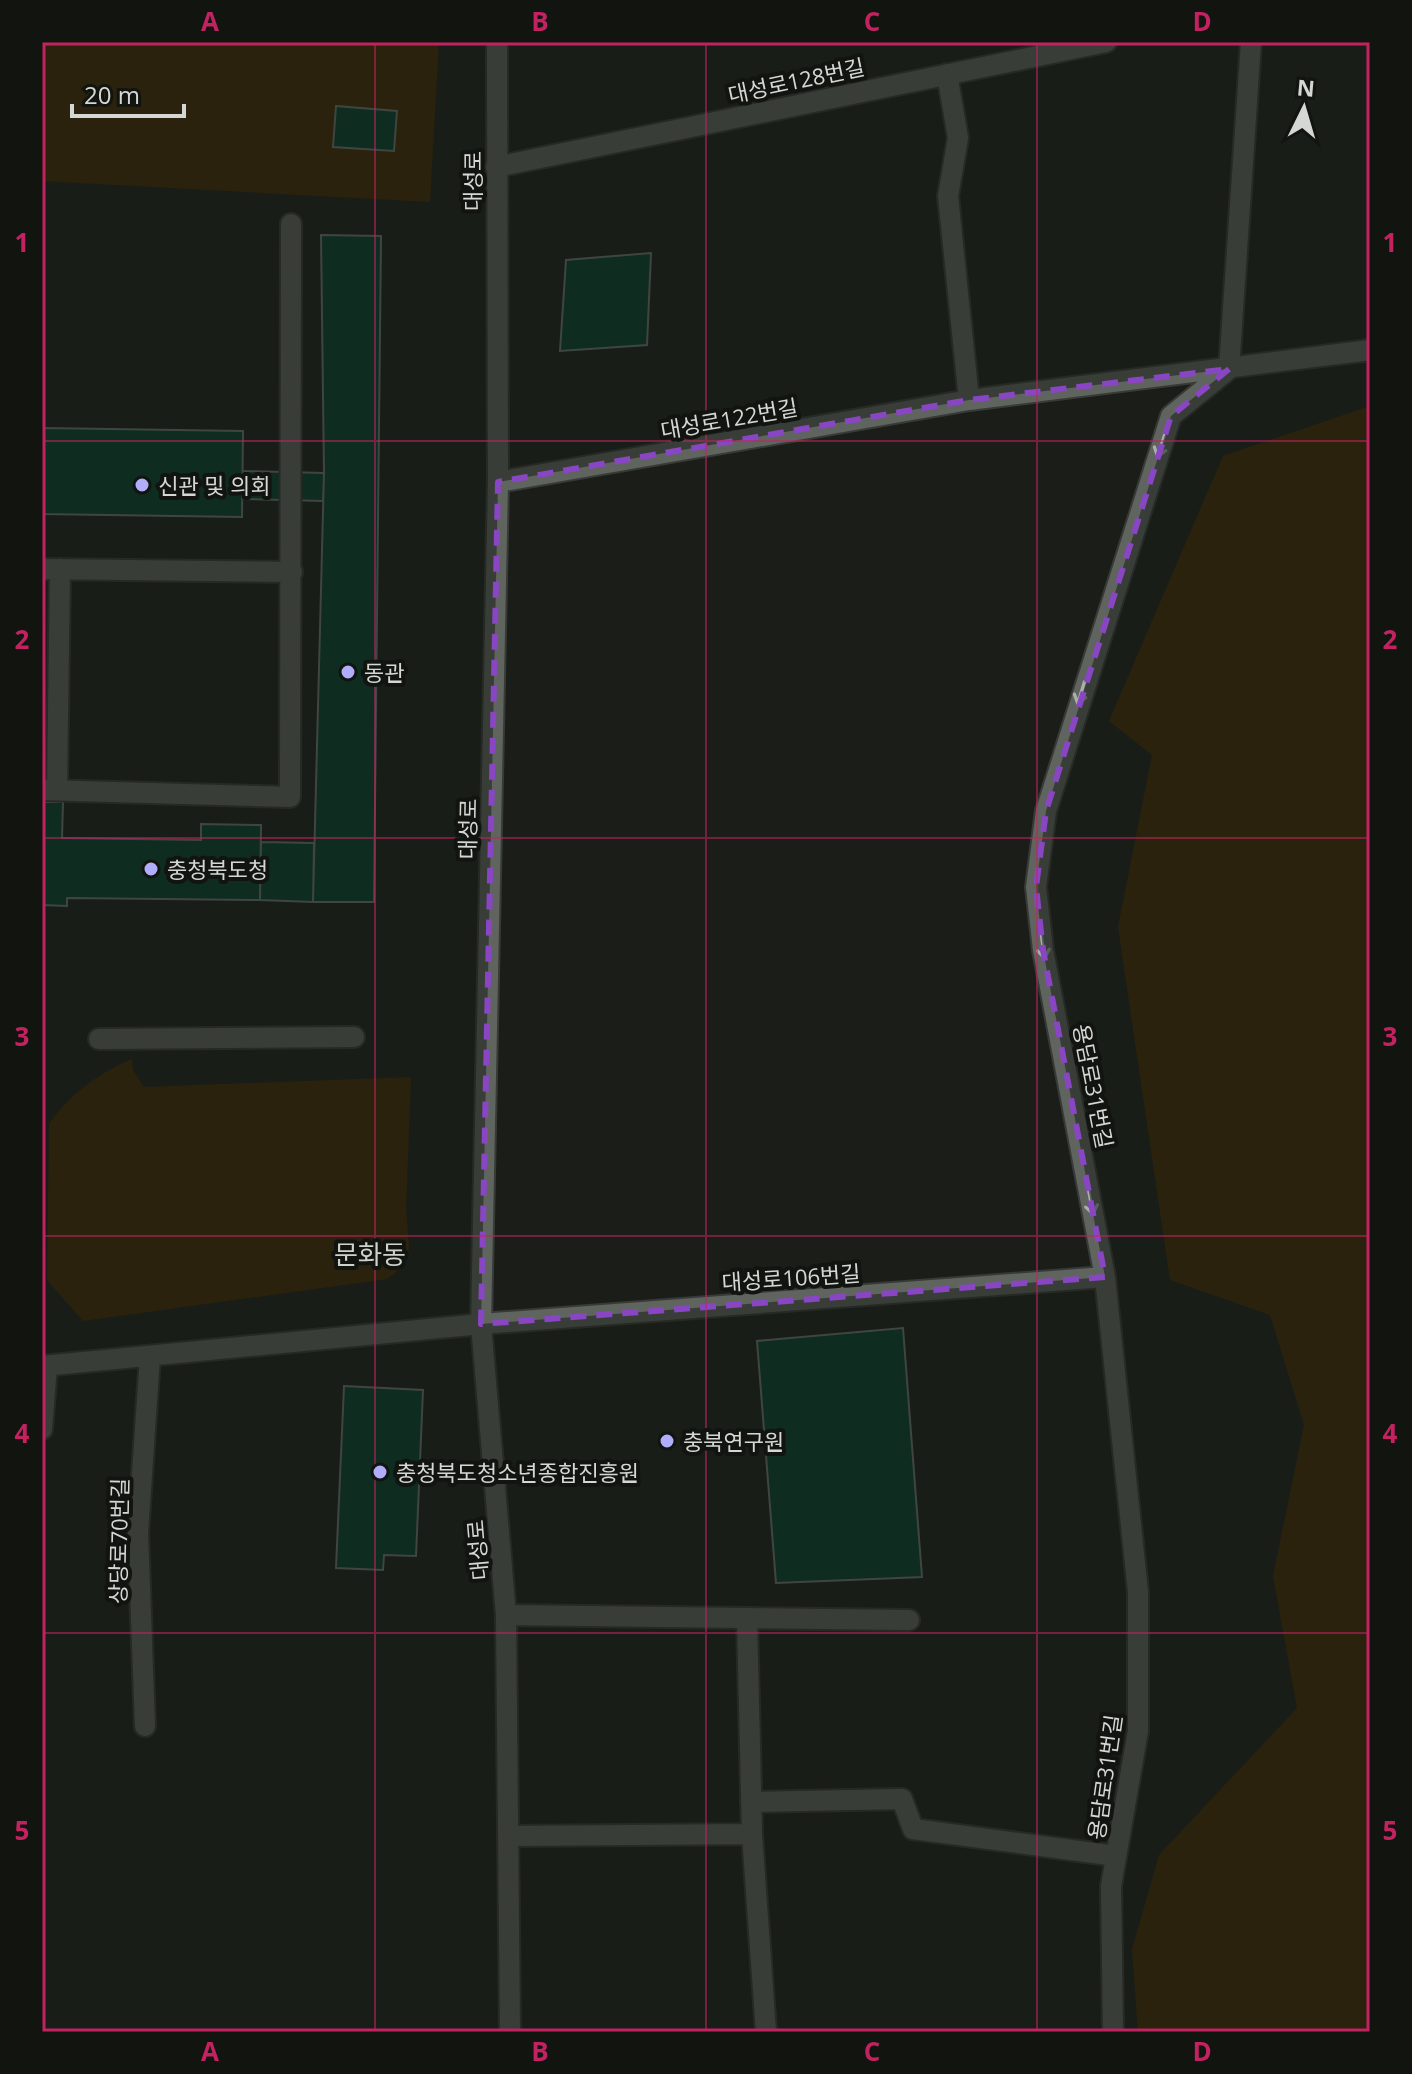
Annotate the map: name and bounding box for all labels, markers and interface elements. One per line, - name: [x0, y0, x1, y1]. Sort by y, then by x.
- text: A: [201, 3, 219, 39]
- text: B: [531, 3, 549, 39]
- text: C: [864, 3, 880, 39]
- text: D: [1192, 3, 1212, 39]
- street label: 대성로128번길: [725, 51, 867, 109]
- scale bar: [72, 68, 184, 118]
- north arrow: [1264, 68, 1344, 148]
- text: N: [1296, 71, 1316, 103]
- text: 20 m: [84, 78, 140, 111]
- street label: 대성로: [457, 151, 487, 211]
- text: 1: [15, 224, 29, 260]
- text: 1: [1383, 224, 1397, 260]
- street label: 대성로122번길: [658, 391, 800, 445]
- one-way arrow: [1153, 433, 1168, 458]
- place label: 신관 및 의회: [158, 470, 271, 500]
- marker: 신관 및 의회: [133, 476, 151, 494]
- text: 2: [15, 621, 30, 657]
- text: 2: [1383, 621, 1398, 657]
- place label: 동관: [364, 657, 404, 687]
- marker: 동관: [339, 663, 357, 681]
- one-way arrow: [1073, 680, 1088, 706]
- street label: 대성로: [451, 798, 483, 860]
- place label: 충청북도청: [167, 854, 268, 884]
- marker: 충청북도청: [142, 860, 160, 878]
- one-way arrow: [1036, 934, 1051, 959]
- text: 3: [15, 1018, 29, 1054]
- text: 3: [1383, 1018, 1397, 1054]
- street label: 용담로31번길: [1067, 1021, 1121, 1151]
- one-way arrow: [1084, 1189, 1099, 1215]
- district label: 문화동: [334, 1236, 406, 1272]
- street label: 대성로106번길: [721, 1257, 861, 1297]
- text: 4: [15, 1415, 30, 1451]
- text: 4: [1383, 1415, 1398, 1451]
- place label: 충북연구원: [683, 1426, 784, 1456]
- marker: 충북연구원: [658, 1432, 676, 1450]
- place label: 충청북도청소년종합진흥원: [396, 1457, 639, 1487]
- marker: 충청북도청소년종합진흥원: [371, 1463, 389, 1481]
- street label: 상당로70번길: [102, 1478, 134, 1604]
- street label: 대성로: [459, 1518, 495, 1582]
- street label: 용담로31번길: [1080, 1712, 1128, 1842]
- text: 5: [15, 1812, 29, 1848]
- text: 5: [1383, 1812, 1397, 1848]
- text: A: [201, 2033, 219, 2069]
- text: B: [531, 2033, 549, 2069]
- text: C: [864, 2033, 880, 2069]
- text: D: [1192, 2033, 1212, 2069]

